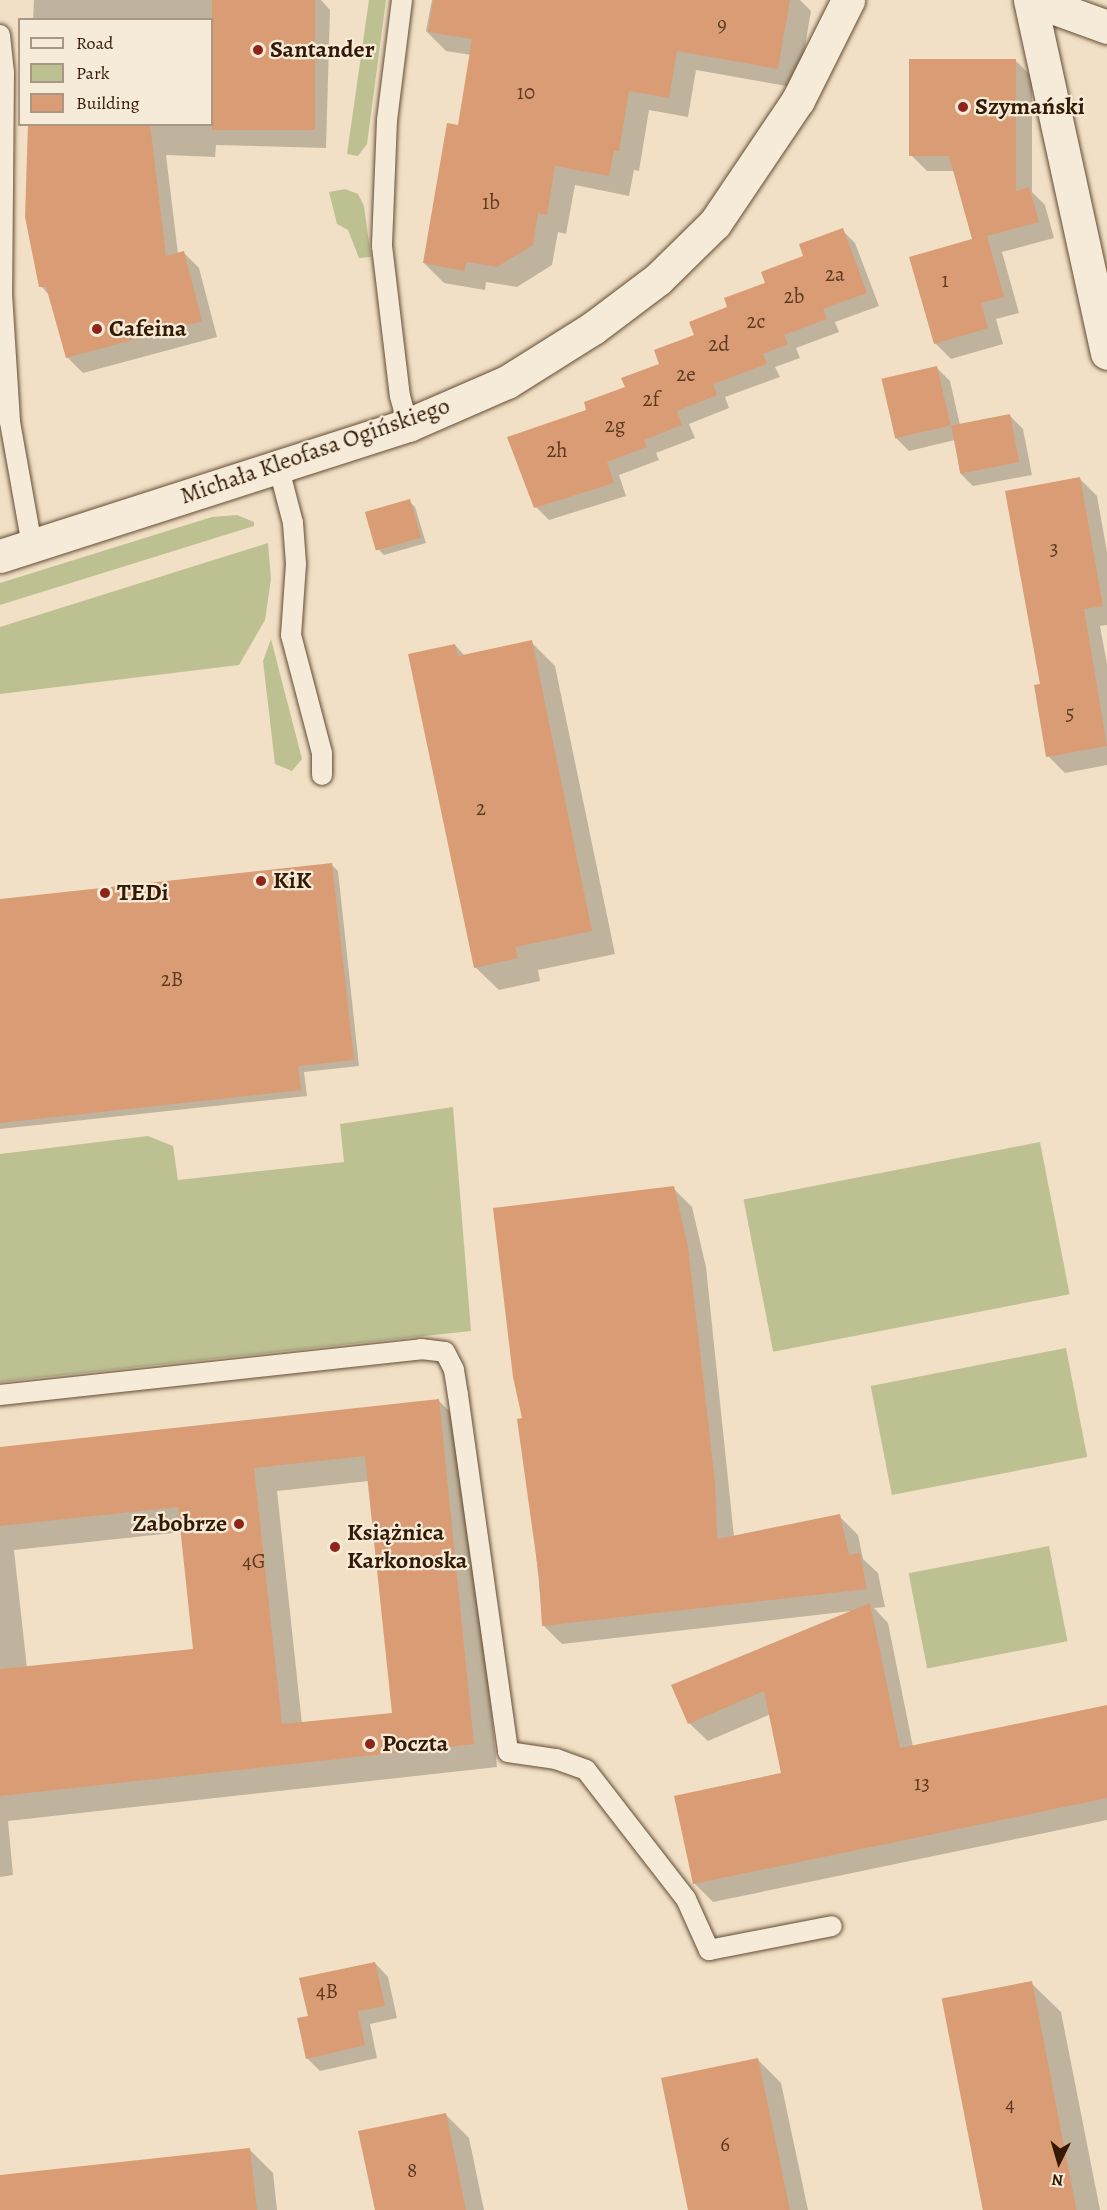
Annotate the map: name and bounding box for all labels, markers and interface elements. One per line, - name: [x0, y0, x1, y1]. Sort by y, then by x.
- house number: 9: [717, 11, 727, 37]
- legend: [18, 18, 213, 126]
- text: Road: [76, 31, 113, 55]
- place label: Santander: [270, 36, 375, 64]
- marker: Santander: [251, 43, 265, 57]
- text: Park: [76, 61, 110, 85]
- house number: 10: [517, 79, 535, 105]
- text: Building: [76, 91, 140, 115]
- place label: Szymański: [975, 93, 1085, 121]
- marker: Szymański: [956, 100, 970, 114]
- house number: 1b: [482, 189, 500, 215]
- house number: 2a: [825, 261, 845, 287]
- house number: 1: [941, 267, 949, 293]
- house number: 2b: [784, 283, 804, 309]
- house number: 2c: [747, 308, 765, 334]
- place label: Cafeina: [109, 315, 186, 343]
- marker: Cafeina: [90, 322, 104, 336]
- house number: 2d: [708, 331, 730, 357]
- house number: 2e: [676, 361, 696, 387]
- house number: 2f: [643, 386, 659, 412]
- street label: Michała Kleofasa Ogińskiego: [176, 391, 454, 511]
- house number: 2g: [605, 412, 625, 438]
- house number: 2h: [546, 437, 568, 463]
- house number: 3: [1050, 535, 1058, 561]
- house number: 5: [1065, 700, 1075, 726]
- house number: 2: [476, 795, 486, 821]
- place label: KiK: [273, 867, 311, 895]
- marker: KiK: [254, 874, 268, 888]
- place label: TEDi: [117, 879, 168, 907]
- marker: TEDi: [98, 886, 112, 900]
- house number: 2B: [161, 966, 183, 992]
- place label: Zabobrze: [133, 1510, 227, 1538]
- marker: Zabobrze: [232, 1517, 246, 1531]
- place label: Książnica Karkonoska: [347, 1519, 467, 1575]
- marker: Książnica Karkonoska: [328, 1540, 342, 1554]
- house number: 4G: [242, 1548, 266, 1574]
- place label: Poczta: [382, 1730, 448, 1758]
- marker: Poczta: [363, 1737, 377, 1751]
- house number: 13: [914, 1770, 930, 1796]
- house number: 4B: [316, 1978, 338, 2004]
- house number: 4: [1005, 2091, 1015, 2117]
- house number: 6: [720, 2131, 730, 2157]
- north arrow: [1029, 2132, 1089, 2192]
- house number: 8: [407, 2157, 417, 2183]
- text: N: [1051, 2168, 1064, 2191]

